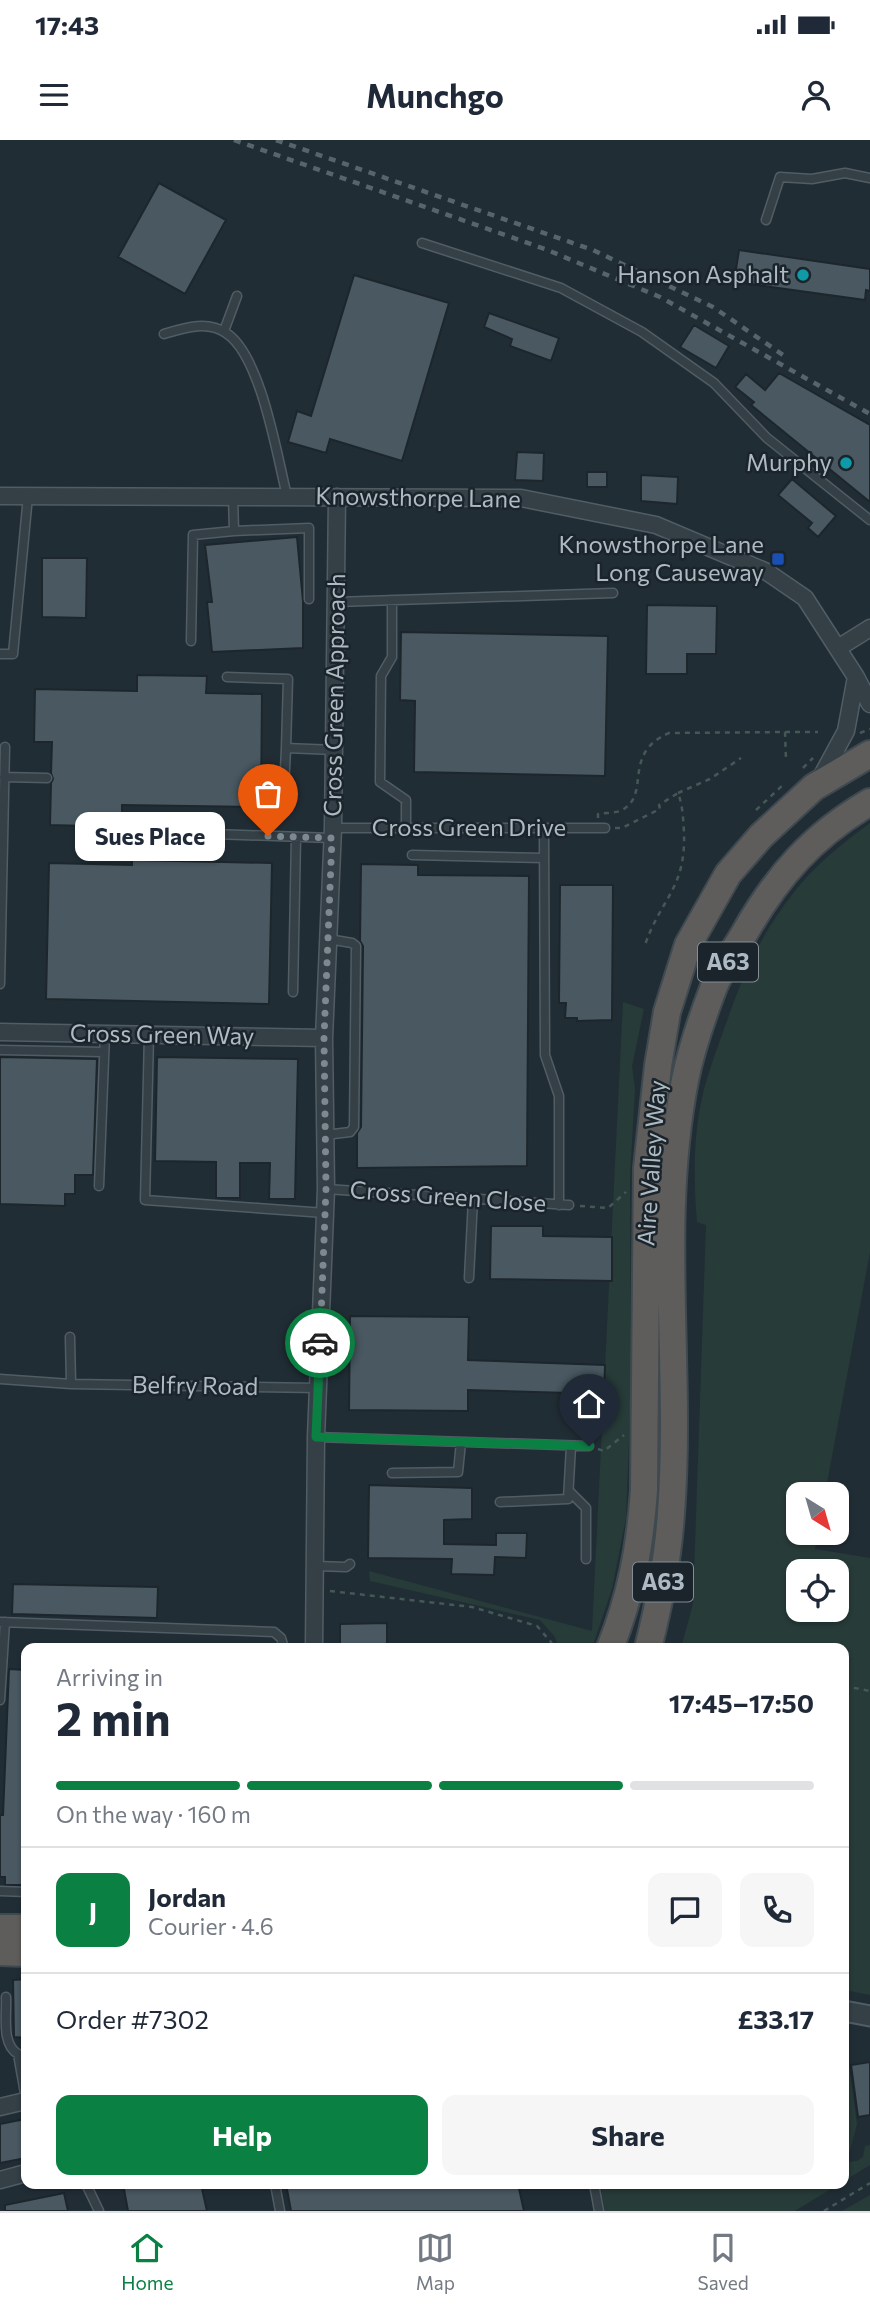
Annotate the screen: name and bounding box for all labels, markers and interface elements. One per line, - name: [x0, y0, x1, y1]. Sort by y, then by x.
- text: 17:43: [35, 9, 99, 40]
- text: Munchgo: [366, 75, 504, 115]
- icon: menu: [35, 76, 73, 114]
- icon: person: [797, 76, 835, 114]
- place label: Hanson Asphalt: [617, 259, 789, 288]
- marker: Hanson Asphalt: [795, 267, 811, 283]
- place label: Murphy: [746, 447, 832, 476]
- marker: Murphy: [838, 455, 854, 471]
- street label: Knowsthorpe Lane: [315, 480, 521, 513]
- place label: Knowsthorpe Lane Long Causeway: [559, 529, 764, 586]
- marker: Knowsthorpe Lane Long Causeway: [770, 551, 786, 567]
- street label: Cross Green Approach: [317, 573, 350, 817]
- pin: [238, 764, 298, 836]
- icon: bag: [249, 775, 287, 813]
- callout: Sues Place: [76, 812, 226, 860]
- street label: Cross Green Drive: [372, 812, 566, 841]
- text: Sues Place: [95, 822, 205, 850]
- road number: A63: [698, 942, 758, 982]
- street label: Cross Green Way: [70, 1017, 254, 1050]
- street label: Aire Valley Way: [630, 1079, 671, 1247]
- street label: Cross Green Close: [349, 1174, 547, 1217]
- courier: [285, 1308, 355, 1378]
- icon: car: [301, 1324, 339, 1362]
- street label: Belfry Road: [132, 1369, 258, 1400]
- pin: [559, 1374, 619, 1446]
- icon: home: [570, 1385, 608, 1423]
- north arrow: [786, 1482, 849, 1545]
- map controls: [786, 1482, 849, 1622]
- button: locate: [786, 1559, 849, 1622]
- road number: A63: [633, 1562, 693, 1602]
- text: Arriving in: [56, 1663, 163, 1691]
- text: 17:45–17:50: [669, 1687, 814, 1718]
- text: 2 min: [56, 1689, 171, 1745]
- text: On the way · 160 m: [56, 1800, 251, 1828]
- button: chat: [648, 1873, 722, 1947]
- button: phone: [740, 1873, 814, 1947]
- text: Jordan: [148, 1881, 226, 1912]
- text: J: [89, 1895, 97, 1926]
- text: Courier · 4.6: [148, 1912, 274, 1940]
- text: Order #7302: [56, 2003, 209, 2034]
- text: £33.17: [737, 2003, 814, 2034]
- button: Help: [56, 2095, 428, 2175]
- button: Share: [442, 2095, 814, 2175]
- tab: Home: [121, 2229, 173, 2294]
- tab: Map: [416, 2229, 455, 2294]
- tab: Saved: [697, 2229, 749, 2294]

